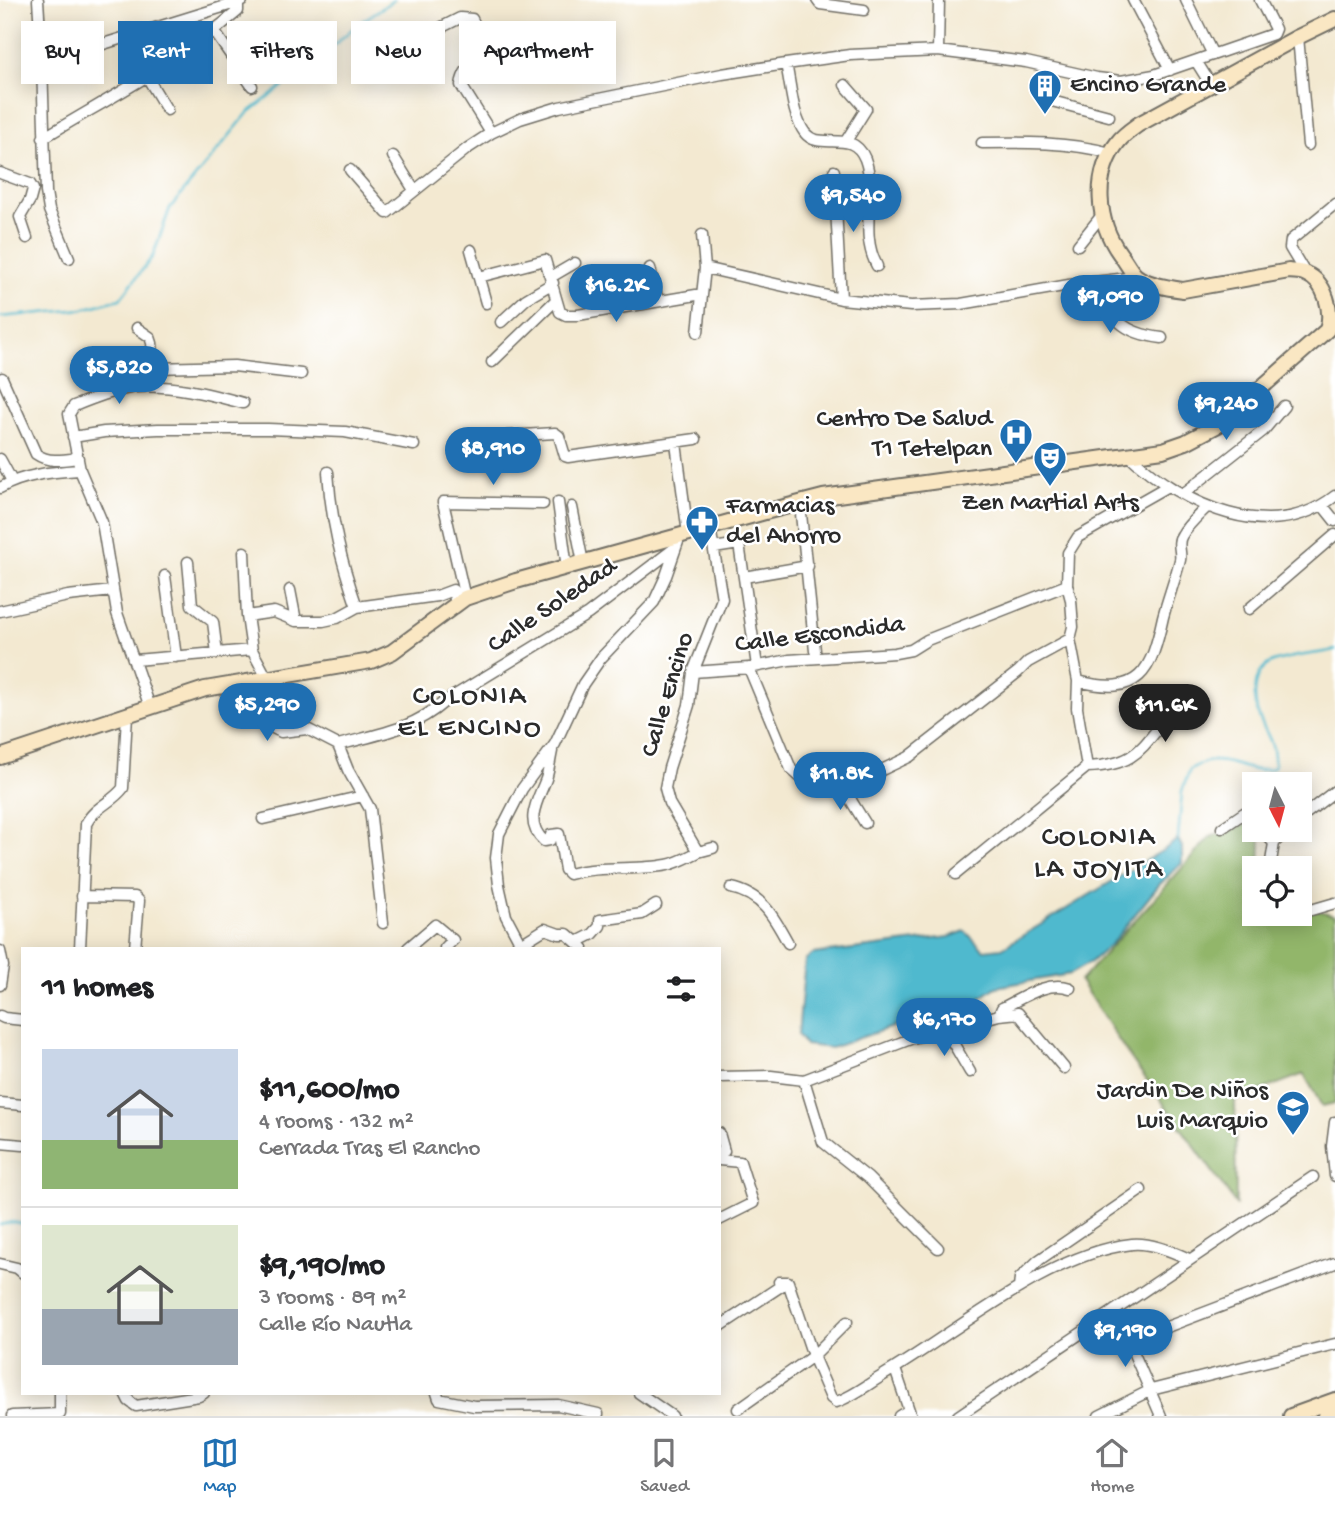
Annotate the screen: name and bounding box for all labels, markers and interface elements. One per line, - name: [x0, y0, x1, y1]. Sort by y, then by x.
- chip: Buy: [21, 21, 104, 84]
- chip: Rent: [118, 21, 213, 84]
- chip: Filters: [227, 21, 337, 84]
- chip: New: [351, 21, 445, 84]
- chip: Apartment: [459, 21, 616, 84]
- building icon: Encino Grande: [1026, 67, 1064, 116]
- place label: Encino Grande: [1070, 71, 1227, 102]
- pin: $9,540: [796, 174, 910, 234]
- text: $9,540: [820, 183, 886, 210]
- pin: $16.2K: [559, 264, 673, 324]
- text: $16.2K: [585, 273, 647, 300]
- pin: $9,090: [1053, 276, 1167, 335]
- text: $9,090: [1077, 284, 1143, 311]
- pin: $5,820: [62, 346, 176, 406]
- text: $5,820: [86, 355, 152, 382]
- pin: $9,240: [1169, 382, 1283, 442]
- text: $9,240: [1194, 391, 1258, 418]
- place label: Centro De Salud T1 Tetelpan: [816, 405, 994, 466]
- hospital icon: Centro De Salud T1 Tetelpan: [997, 416, 1035, 465]
- pin: $8,910: [436, 428, 550, 487]
- text: $8,910: [461, 436, 525, 463]
- theatre icon: Zen Martial Arts: [1031, 439, 1069, 488]
- place label: Zen Martial Arts: [961, 489, 1140, 520]
- place label: Farmacias del Ahorro: [725, 492, 841, 553]
- pharmacy icon: Farmacias del Ahorro: [683, 503, 721, 552]
- street label: Calle Soledad: [482, 551, 625, 662]
- street label: Calle Escondida: [733, 610, 908, 662]
- street label: Calle Encino: [635, 629, 703, 761]
- district label: COLONIA EL ENCINO: [397, 681, 543, 746]
- pin: $5,290: [210, 684, 324, 743]
- pin: $11.6K: [1108, 684, 1222, 744]
- text: $5,290: [234, 692, 300, 719]
- text: $11.6K: [1135, 693, 1195, 720]
- pin: $11.8K: [783, 752, 897, 812]
- text: $11.8K: [809, 761, 871, 788]
- north arrow: [1242, 772, 1312, 842]
- map controls: [1242, 772, 1312, 926]
- district label: COLONIA LA JOYITA: [1034, 822, 1164, 887]
- button: locate: [1242, 856, 1312, 926]
- icon: filters: [662, 970, 700, 1008]
- text: 11 homes: [42, 972, 153, 1007]
- pin: $6,170: [887, 998, 1001, 1058]
- text: $6,170: [912, 1007, 976, 1034]
- text: $11,600/mo: [259, 1074, 399, 1109]
- icon: home: [98, 1077, 182, 1161]
- place label: Jardin De Niños Luis Marquio: [1097, 1077, 1269, 1138]
- school or university icon: Jardin De Niños Luis Marquio: [1274, 1088, 1312, 1137]
- text: 4 rooms · 132 m²: [259, 1109, 414, 1136]
- text: Cerrada Tras El Rancho: [259, 1136, 480, 1163]
- text: $9,190/mo: [259, 1250, 385, 1285]
- icon: home: [98, 1253, 182, 1337]
- text: 3 rooms · 89 m²: [259, 1285, 406, 1312]
- pin: $9,190: [1068, 1310, 1182, 1369]
- text: Calle Río Nautla: [259, 1312, 412, 1339]
- text: $9,190: [1094, 1318, 1156, 1345]
- tab: Map: [201, 1434, 239, 1499]
- tab: Saved: [640, 1434, 689, 1499]
- tab: Home: [1090, 1434, 1134, 1499]

